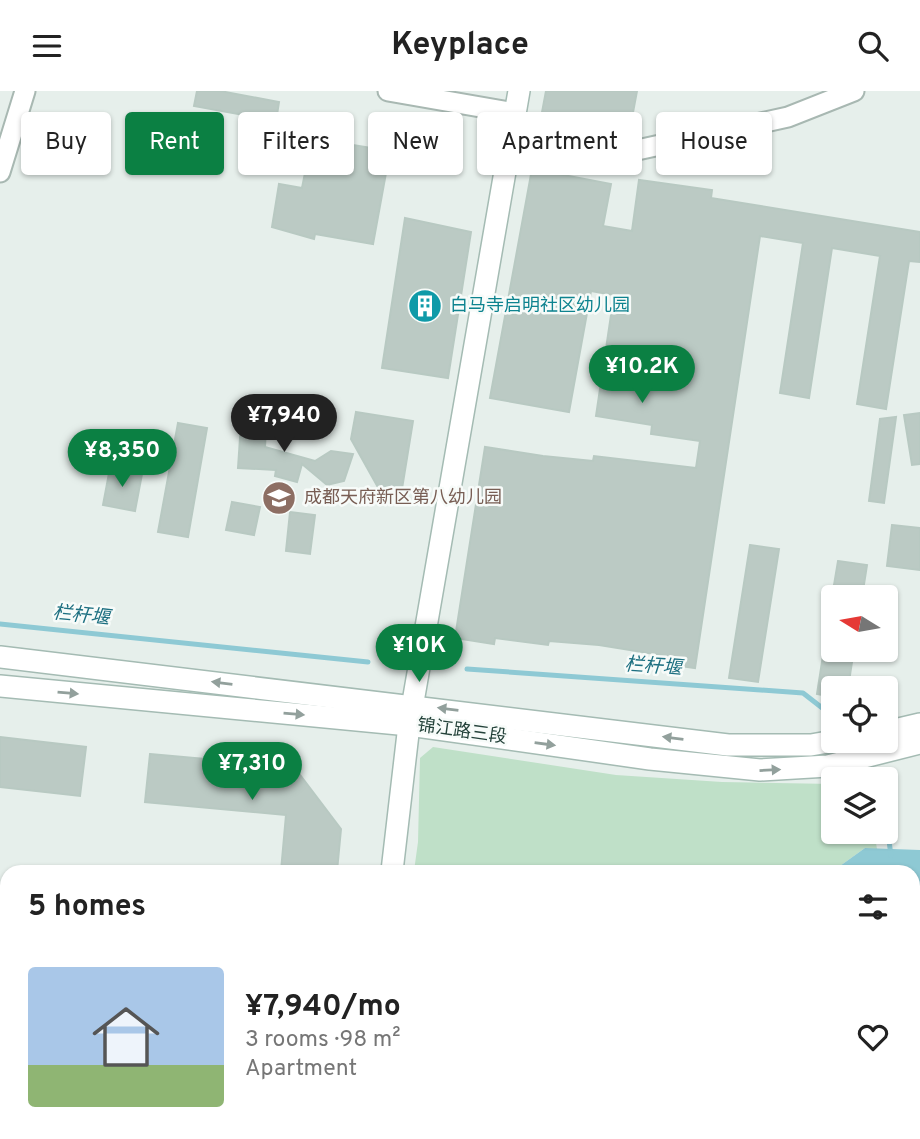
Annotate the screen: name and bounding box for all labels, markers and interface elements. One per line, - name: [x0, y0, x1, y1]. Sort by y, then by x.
- text: Keyplace: [391, 26, 529, 66]
- icon: menu: [28, 27, 66, 65]
- icon: search: [854, 27, 892, 65]
- chip: Buy: [21, 112, 111, 175]
- chip: Rent: [125, 112, 224, 175]
- chip: Filters: [238, 112, 354, 175]
- chip: New: [368, 112, 463, 175]
- chip: Apartment: [477, 112, 642, 175]
- chip: House: [656, 112, 772, 175]
- building icon: 白马寺启明社区幼儿园: [406, 287, 444, 325]
- place label: 白马寺启明社区幼儿园: [450, 295, 630, 318]
- pin: ¥10.2K: [585, 345, 699, 405]
- text: ¥10.2K: [605, 353, 679, 382]
- pin: ¥7,940: [227, 395, 341, 454]
- text: ¥7,940: [247, 402, 321, 431]
- pin: ¥8,350: [65, 429, 179, 489]
- text: ¥8,350: [84, 437, 160, 466]
- school or university icon: 成都天府新区第八幼儿园: [260, 479, 298, 517]
- place label: 成都天府新区第八幼儿园: [304, 487, 502, 510]
- north arrow: [821, 585, 898, 661]
- map controls: [821, 585, 898, 844]
- water label: 栏杆堰: [51, 601, 114, 631]
- pin: ¥10K: [378, 625, 460, 684]
- text: ¥10K: [392, 632, 446, 661]
- water label: 栏杆堰: [624, 653, 685, 681]
- button: locate: [821, 676, 898, 753]
- one-way arrow: [210, 677, 232, 688]
- one-way arrow: [57, 688, 79, 699]
- one-way arrow: [436, 703, 458, 714]
- one-way arrow: [284, 709, 306, 720]
- street label: 锦江路三段: [416, 714, 508, 750]
- one-way arrow: [662, 732, 684, 743]
- one-way arrow: [534, 738, 556, 749]
- pin: ¥7,310: [195, 743, 309, 802]
- text: ¥7,310: [218, 750, 286, 779]
- one-way arrow: [760, 764, 782, 775]
- button: layers: [821, 767, 898, 844]
- icon: filters: [854, 888, 892, 926]
- text: 5 homes: [28, 889, 146, 926]
- text: ¥7,940/mo: [245, 989, 401, 1026]
- icon: home: [84, 995, 168, 1079]
- icon: heart: [854, 1018, 892, 1056]
- text: 3 rooms · 98 m²: [245, 1026, 401, 1055]
- text: Apartment: [245, 1055, 357, 1084]

